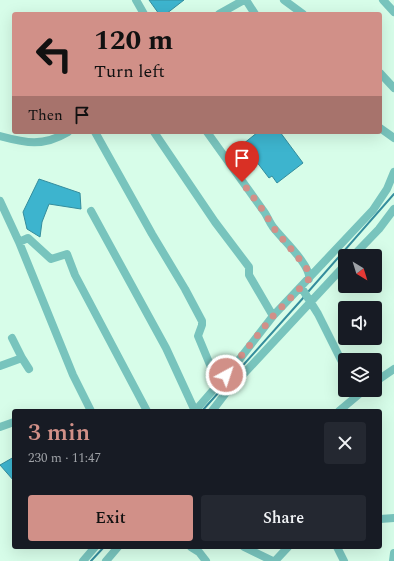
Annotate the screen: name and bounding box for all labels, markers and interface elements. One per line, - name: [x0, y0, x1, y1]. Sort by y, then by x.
- text: 120 m: [94, 19, 173, 62]
- icon: left: [28, 28, 80, 80]
- text: Turn left: [94, 58, 165, 85]
- text: Then: [28, 104, 63, 127]
- icon: arrive: [71, 104, 93, 126]
- pin: [225, 141, 259, 182]
- icon: arrive: [231, 147, 253, 169]
- north arrow: [338, 249, 382, 293]
- map controls: [338, 249, 382, 397]
- button: sound: [338, 301, 382, 345]
- button: layers: [338, 353, 382, 397]
- position arrow: [205, 354, 247, 396]
- text: 3 min: [28, 415, 90, 451]
- button: close: [324, 422, 366, 464]
- text: 230 m · 11:47: [28, 448, 101, 468]
- button: Exit: [28, 495, 193, 541]
- button: Share: [201, 495, 366, 541]

